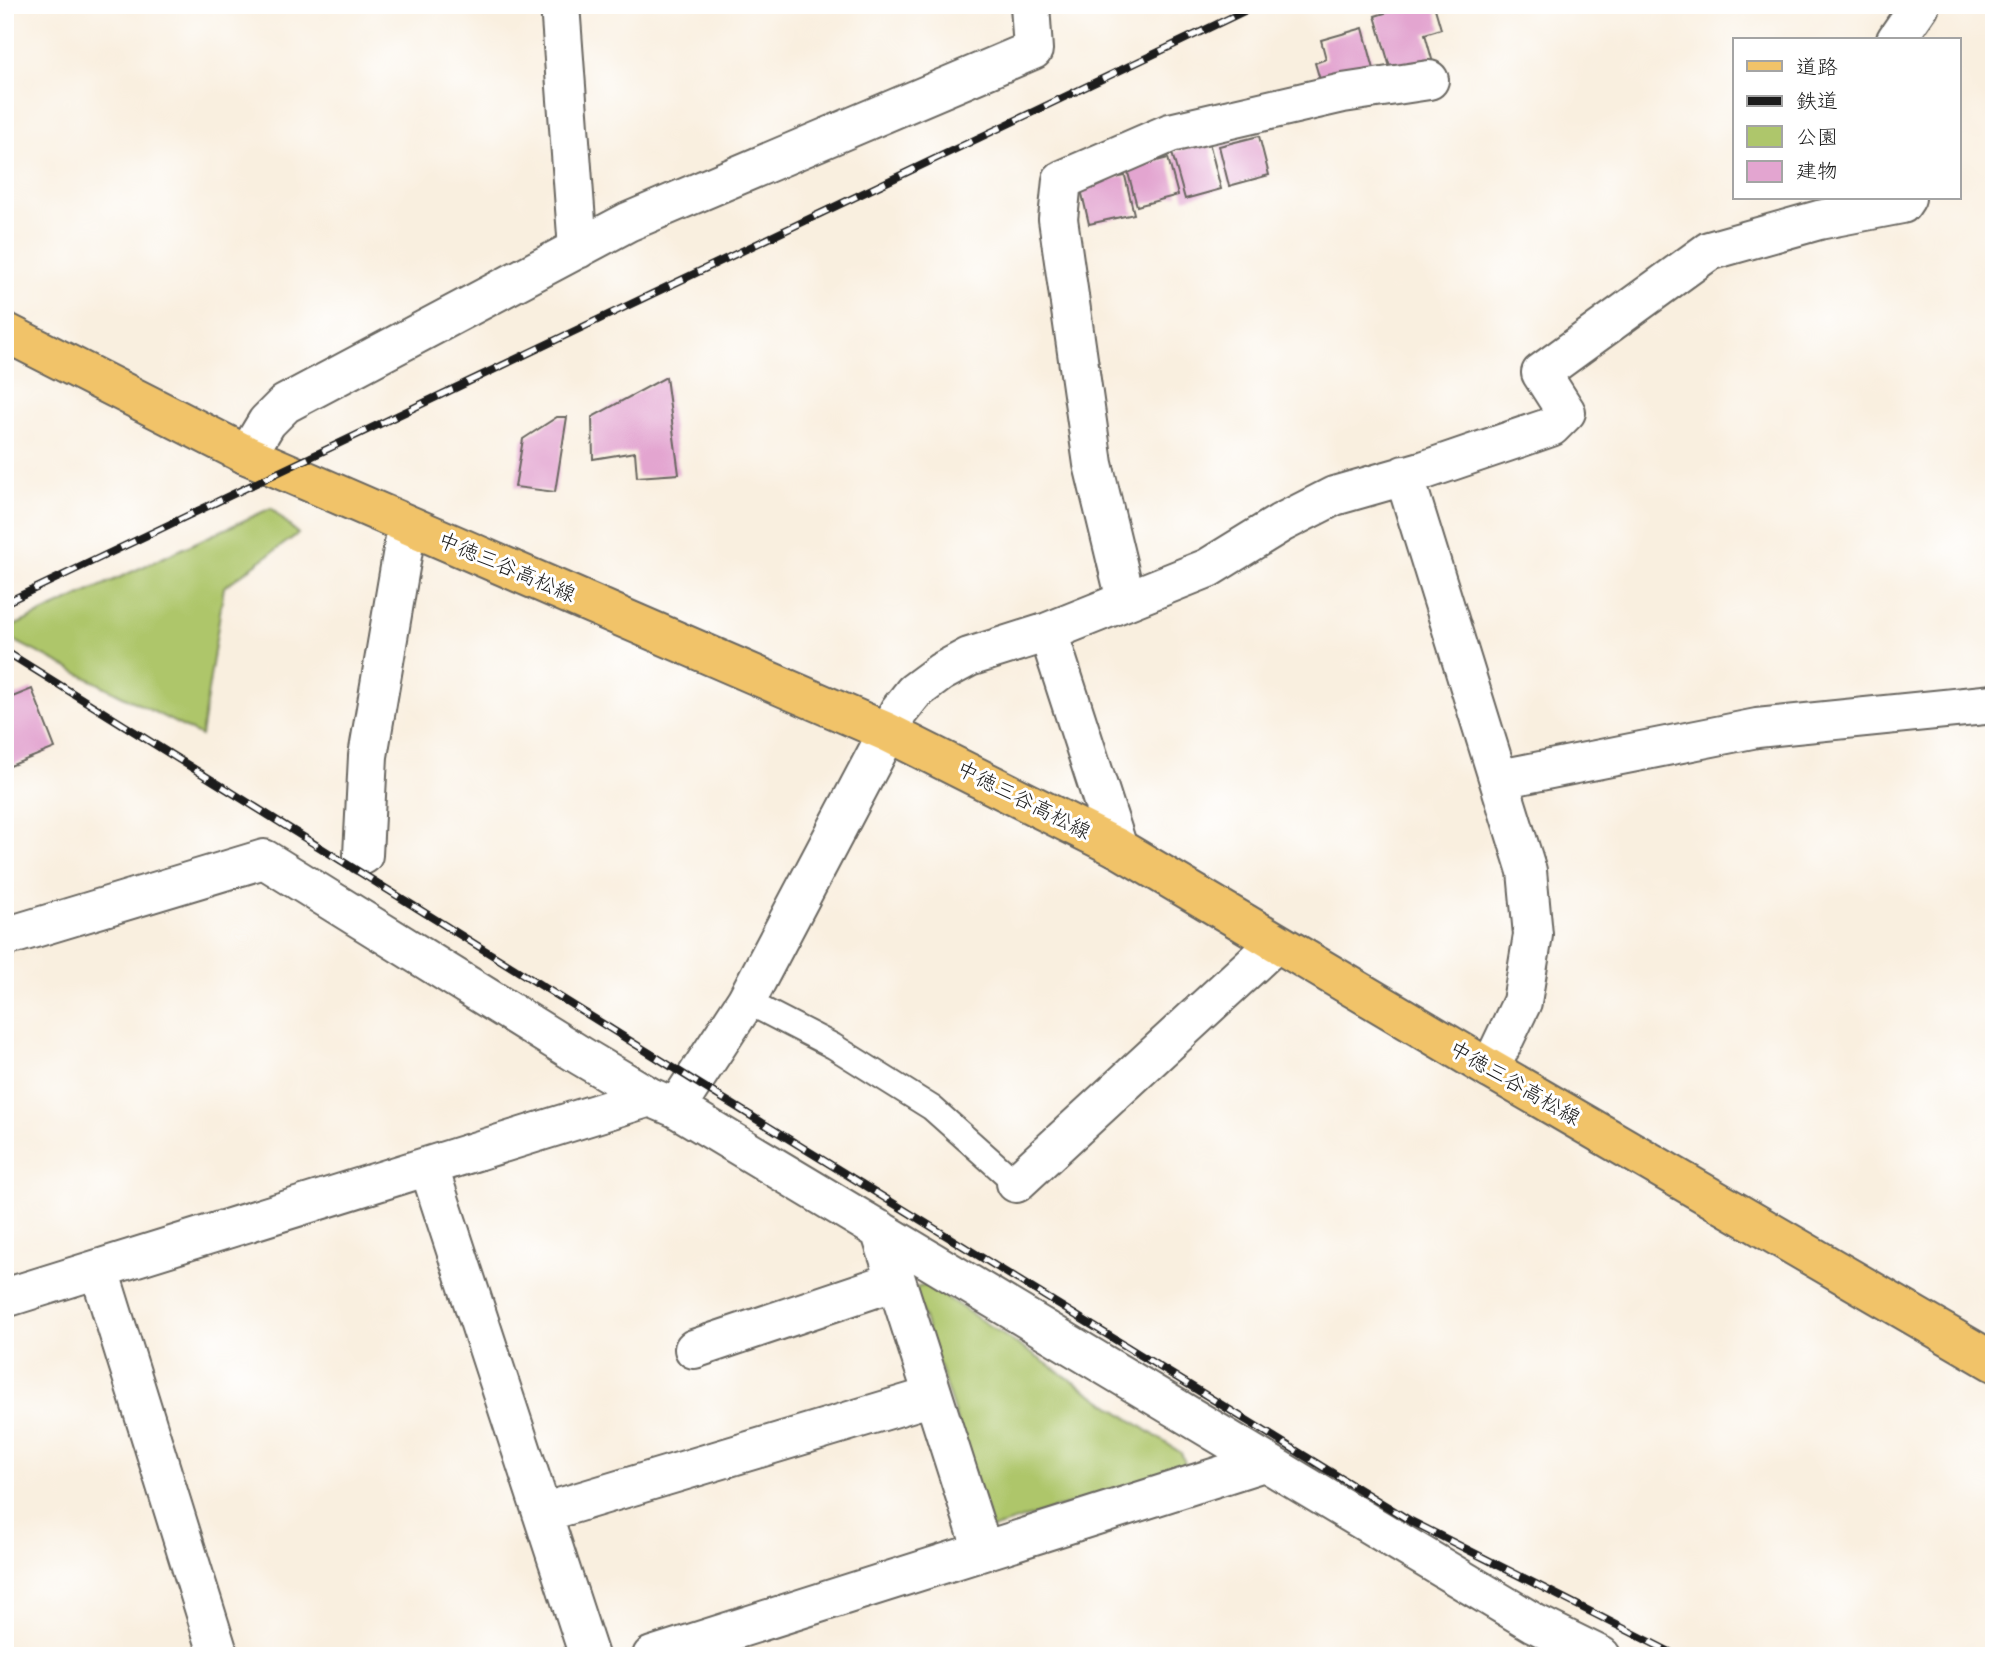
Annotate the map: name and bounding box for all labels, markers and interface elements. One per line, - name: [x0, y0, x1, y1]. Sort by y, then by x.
- legend: [1733, 38, 1960, 200]
- text: 道路: [1796, 55, 1838, 79]
- text: 鉄道: [1796, 89, 1838, 113]
- text: 公園: [1796, 125, 1838, 149]
- text: 建物: [1796, 159, 1838, 183]
- street label: 中徳三谷高松線: [435, 527, 579, 607]
- street label: 中徳三谷高松線: [953, 756, 1095, 844]
- street label: 中徳三谷高松線: [1445, 1036, 1585, 1130]

